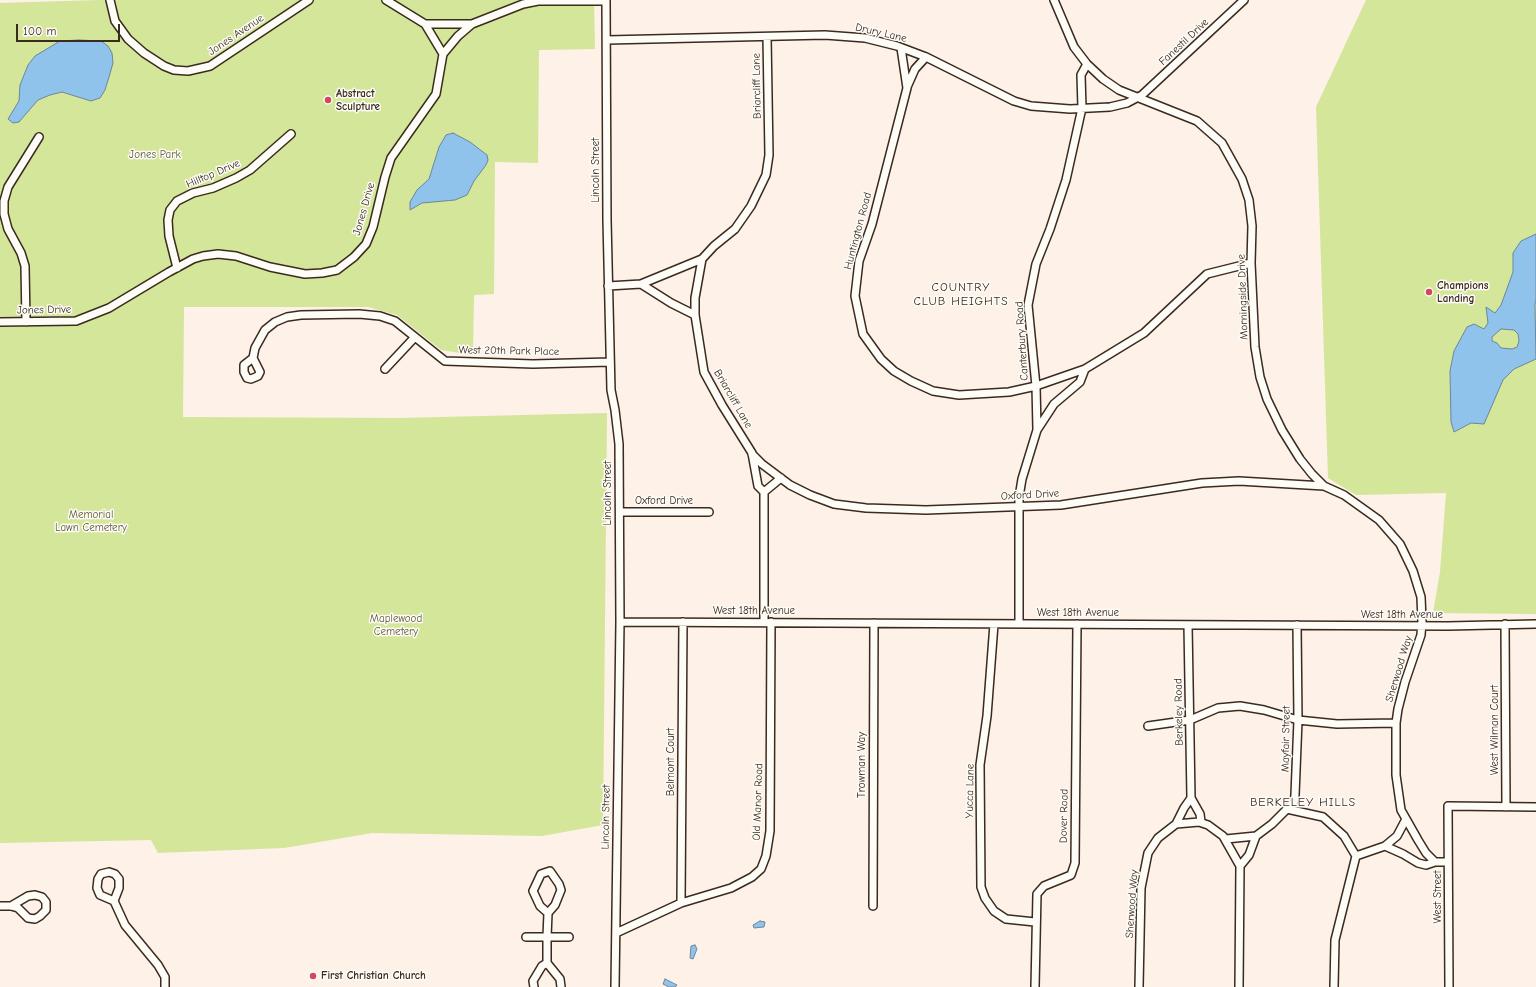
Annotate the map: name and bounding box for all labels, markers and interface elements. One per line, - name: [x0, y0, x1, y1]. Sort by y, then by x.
- street label: Jones Avenue: [206, 12, 266, 58]
- scale bar: [18, 16, 122, 42]
- street label: Fanestil Drive: [1156, 16, 1212, 68]
- street label: Drury Lane: [854, 21, 908, 45]
- text: 100 m: [23, 24, 56, 38]
- street label: Briarcliff Lane: [750, 53, 764, 119]
- place label: Abstract Sculpture: [336, 87, 380, 113]
- marker: Abstract Sculpture: [323, 95, 333, 105]
- street label: Lincoln Street: [589, 138, 603, 202]
- park label: Jones Park: [129, 148, 181, 162]
- street label: Hilltop Drive: [184, 157, 242, 191]
- street label: Jones Drive: [350, 181, 378, 237]
- street label: Huntington Road: [841, 191, 875, 271]
- street label: Morningside Drive: [1235, 254, 1251, 340]
- place label: Champions Landing: [1437, 279, 1489, 305]
- district label: COUNTRY CLUB HEIGHTS: [913, 281, 1009, 309]
- marker: Champions Landing: [1424, 287, 1434, 297]
- street label: Canterbury Road: [1013, 301, 1031, 381]
- street label: Jones Drive: [17, 303, 71, 317]
- street label: West 20th Park Place: [459, 344, 559, 358]
- street label: Briarcliff Lane: [711, 367, 755, 431]
- street label: Lincoln Street: [601, 461, 615, 525]
- street label: Oxford Drive: [1001, 487, 1059, 503]
- street label: Oxford Drive: [635, 494, 693, 508]
- park label: Memorial Lawn Cemetery: [55, 508, 127, 534]
- street label: West 18th Avenue: [713, 604, 795, 618]
- street label: West 18th Avenue: [1037, 606, 1119, 620]
- street label: West 18th Avenue: [1361, 608, 1443, 622]
- park label: Maplewood Cemetery: [370, 612, 422, 638]
- street label: Sherwood Way: [1383, 634, 1415, 704]
- street label: Berkeley Road: [1172, 678, 1186, 746]
- street label: West Wilman Court: [1488, 685, 1502, 775]
- street label: Mayfair Street: [1279, 706, 1293, 772]
- street label: Belmont Court: [664, 728, 678, 796]
- street label: Trowman Way: [855, 732, 869, 798]
- street label: Old Manor Road: [750, 763, 766, 841]
- street label: Yucca Lane: [963, 764, 977, 818]
- street label: Lincoln Street: [599, 784, 613, 850]
- street label: Dover Road: [1057, 789, 1071, 843]
- district label: BERKELEY HILLS: [1250, 796, 1356, 810]
- street label: Sherwood Way: [1123, 869, 1141, 939]
- street label: West Street: [1431, 870, 1445, 924]
- place label: First Christian Church: [321, 969, 426, 983]
- marker: First Christian Church: [308, 971, 318, 981]

